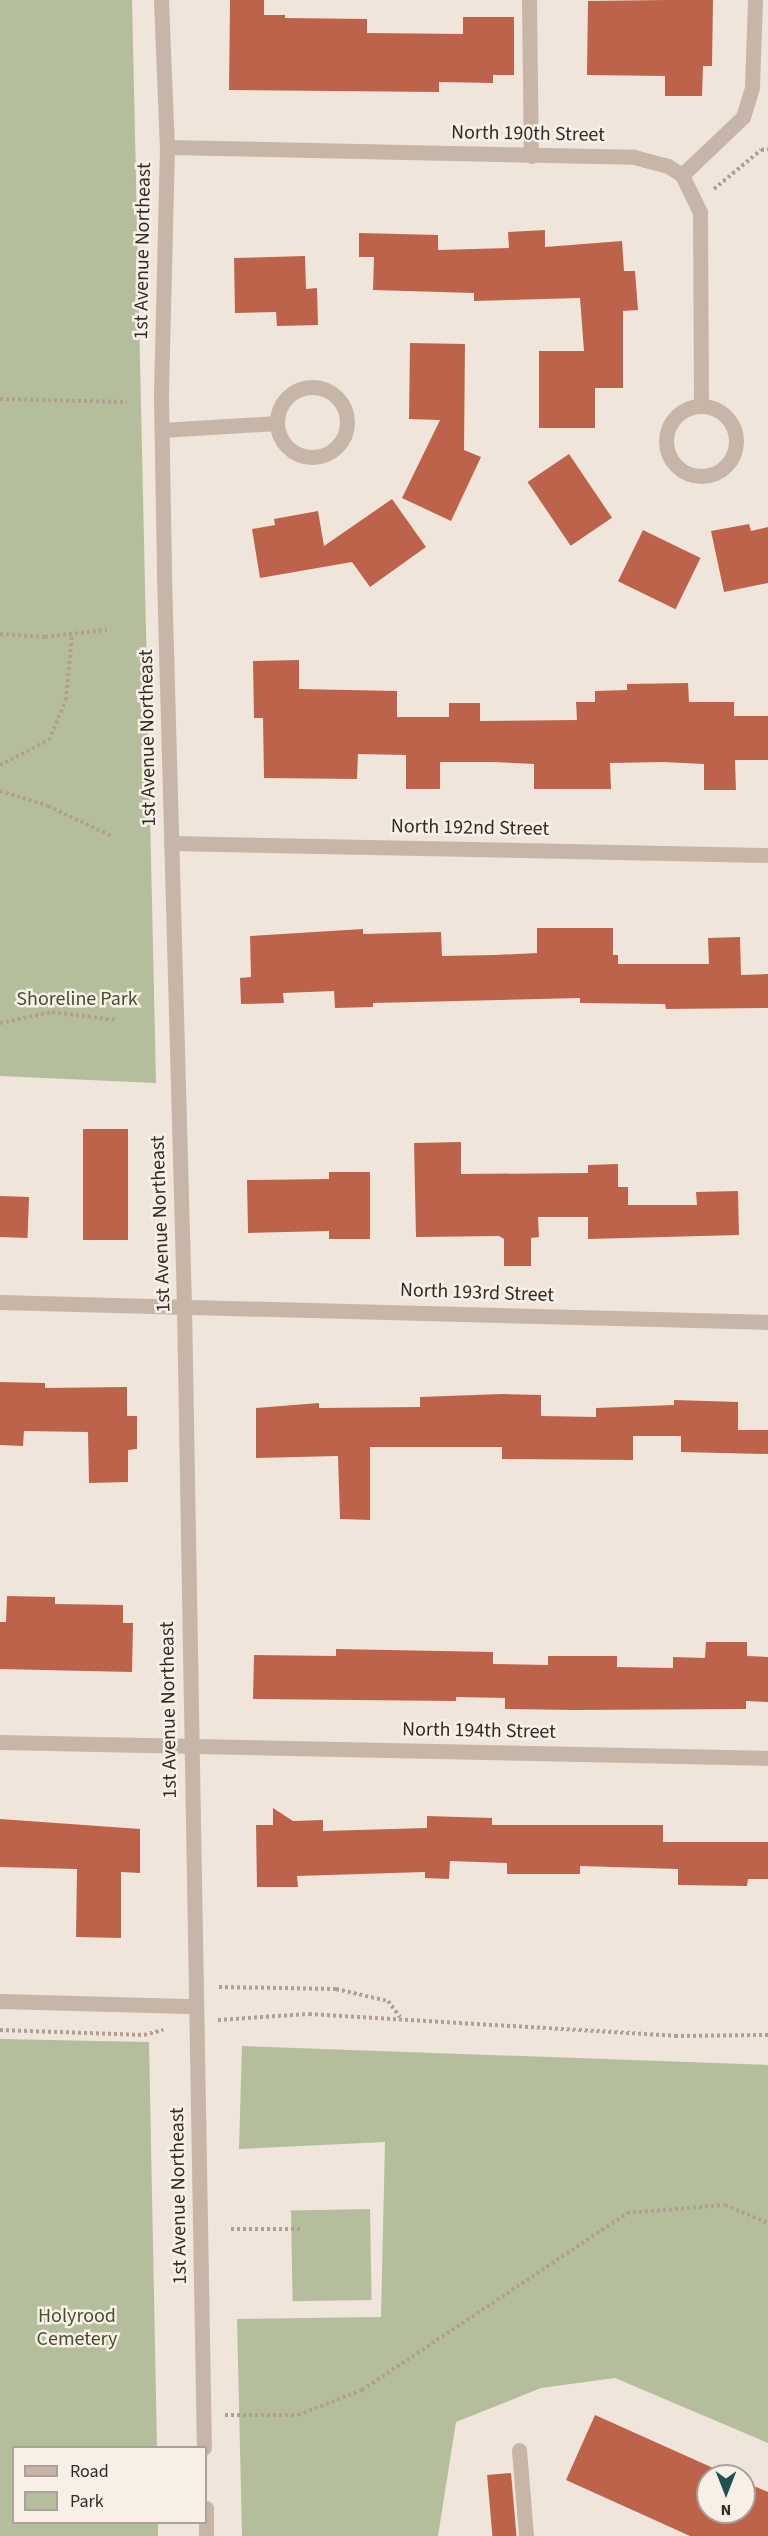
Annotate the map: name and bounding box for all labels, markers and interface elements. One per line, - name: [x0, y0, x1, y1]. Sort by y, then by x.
- street label: North 190th Street: [451, 121, 605, 147]
- street label: 1st Avenue Northeast: [129, 162, 157, 340]
- street label: 1st Avenue Northeast: [134, 649, 162, 827]
- street label: North 192nd Street: [391, 815, 549, 841]
- park label: Shoreline Park: [16, 987, 138, 1011]
- street label: 1st Avenue Northeast: [146, 1135, 176, 1313]
- street label: North 193rd Street: [400, 1278, 554, 1308]
- street label: 1st Avenue Northeast: [155, 1621, 183, 1799]
- street label: North 194th Street: [402, 1718, 556, 1744]
- street label: 1st Avenue Northeast: [165, 2107, 193, 2285]
- park label: Holyrood Cemetery: [37, 2305, 117, 2352]
- legend: [12, 2446, 207, 2524]
- text: Road: [70, 2459, 109, 2484]
- north arrow: [696, 2464, 756, 2524]
- text: Park: [70, 2489, 104, 2514]
- text: N: [721, 2499, 731, 2521]

